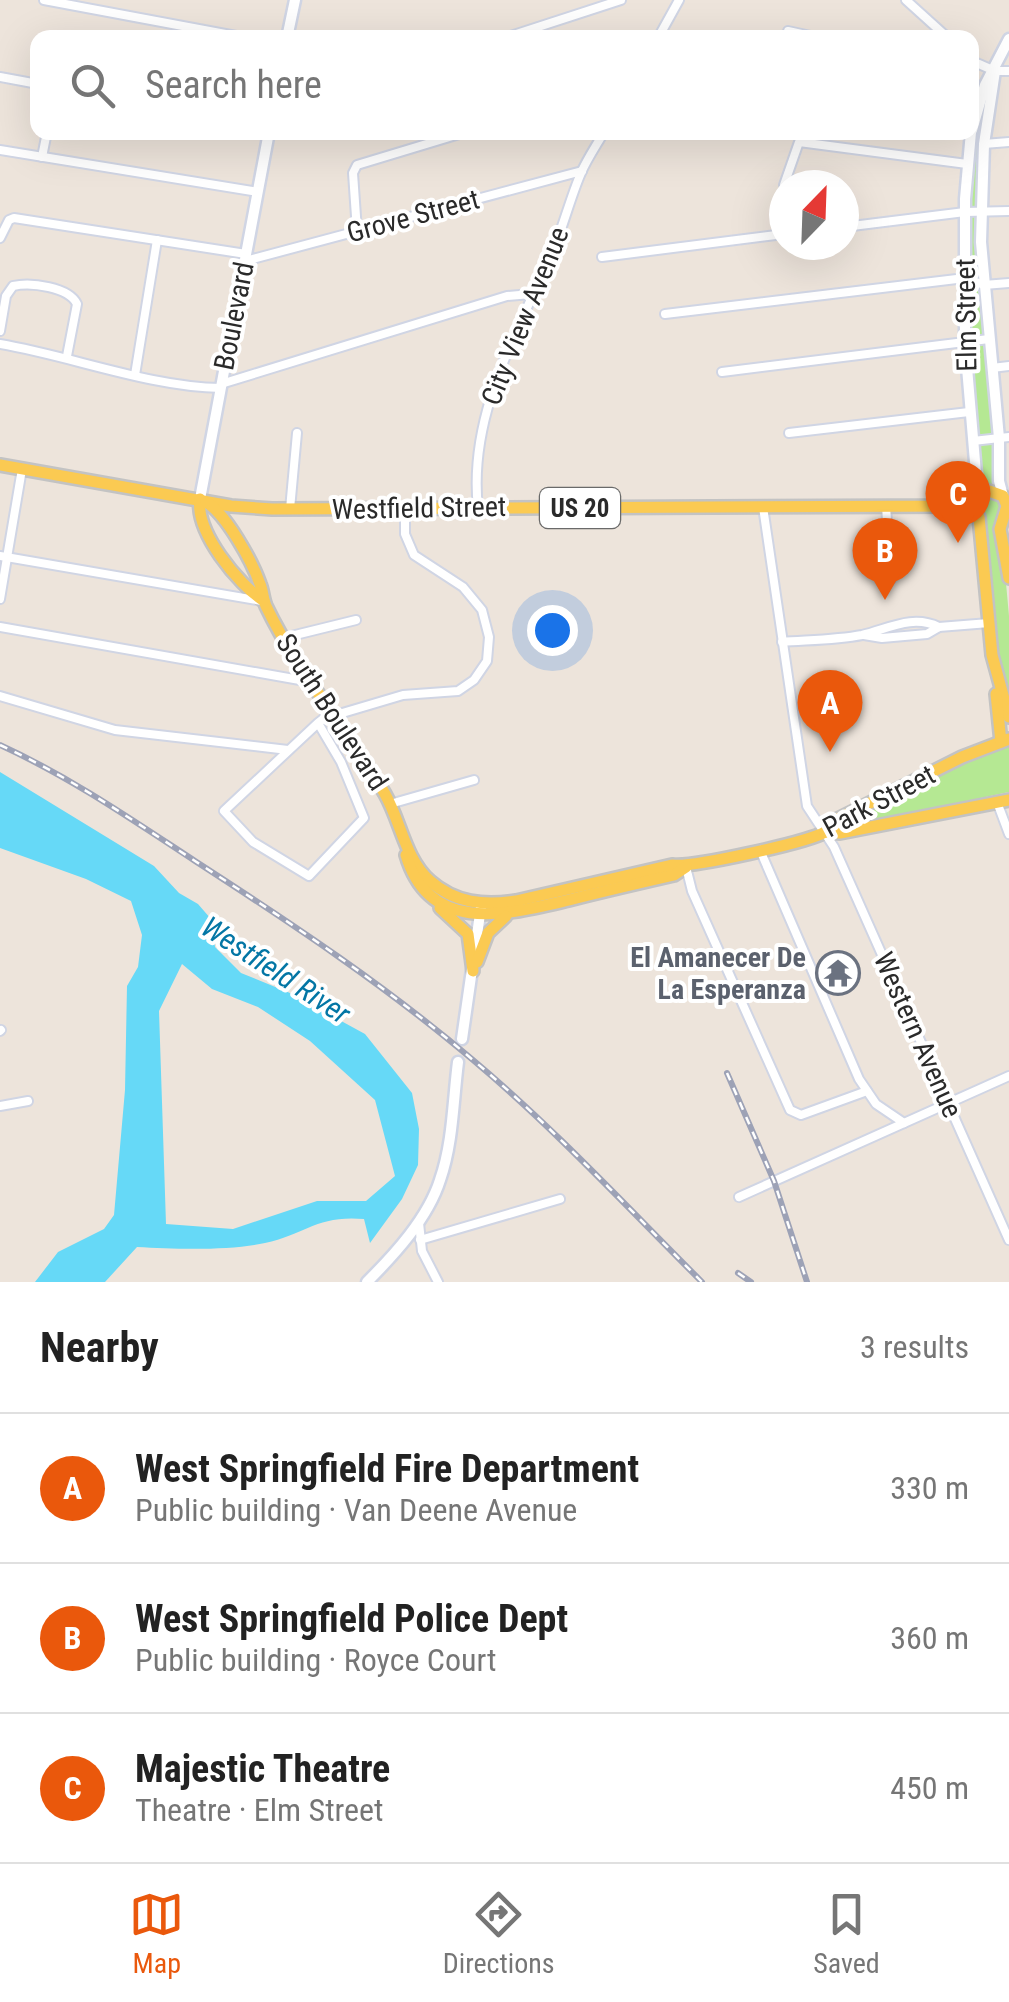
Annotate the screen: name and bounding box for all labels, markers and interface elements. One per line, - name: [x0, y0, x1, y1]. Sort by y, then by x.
- search box: [30, 30, 979, 140]
- icon: search: [65, 58, 120, 113]
- text: Search here: [145, 63, 322, 107]
- north arrow: [769, 170, 859, 260]
- street label: Grove Street: [343, 183, 483, 249]
- street label: City View Avenue: [474, 222, 576, 410]
- street label: Elm Street: [949, 258, 983, 372]
- street label: Boulevard: [207, 259, 261, 373]
- pin: C: [926, 460, 990, 543]
- road number: US 20: [540, 488, 620, 528]
- street label: Westfield Street: [332, 490, 506, 526]
- pin: B: [852, 518, 918, 600]
- your location: [527, 605, 578, 656]
- street label: South Boulevard: [269, 628, 395, 796]
- pin: A: [798, 670, 862, 752]
- street label: Park Street: [817, 758, 941, 844]
- water label: Westfield River: [195, 909, 358, 1032]
- place label: El Amanecer De La Esperanza: [630, 941, 806, 1006]
- street label: Western Avenue: [867, 947, 969, 1123]
- temple icon: El Amanecer De La Esperanza: [815, 950, 861, 996]
- text: Nearby: [40, 1323, 159, 1372]
- text: 3 results: [860, 1328, 969, 1366]
- text: West Springfield Fire Department: [135, 1447, 639, 1491]
- text: A: [63, 1469, 82, 1507]
- text: 330 m: [890, 1469, 969, 1507]
- text: Public building · Van Deene Avenue: [135, 1491, 577, 1529]
- text: West Springfield Police Dept: [135, 1597, 568, 1641]
- text: B: [64, 1619, 81, 1657]
- text: 360 m: [890, 1619, 969, 1657]
- text: Public building · Royce Court: [135, 1641, 496, 1679]
- text: Majestic Theatre: [135, 1747, 390, 1791]
- text: C: [63, 1769, 82, 1807]
- text: 450 m: [890, 1769, 969, 1807]
- text: Theatre · Elm Street: [135, 1791, 384, 1829]
- tab: Map: [129, 1887, 184, 1980]
- tab: Directions: [443, 1887, 555, 1980]
- tab: Saved: [813, 1887, 880, 1980]

